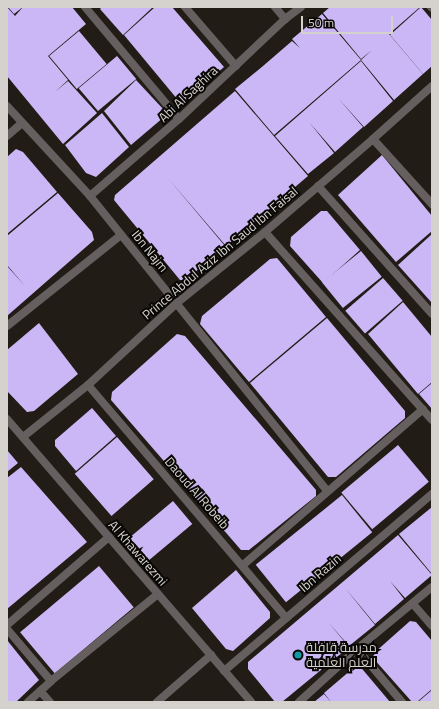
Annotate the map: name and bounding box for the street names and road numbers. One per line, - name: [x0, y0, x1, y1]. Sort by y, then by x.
- street label: Abi Al Saghira: [155, 63, 221, 125]
- street label: Prince Abdul Aziz Ibn Saud Ibn Faisal: [139, 183, 301, 323]
- street label: Ibn Najm: [129, 227, 171, 275]
- street label: Daoud Al Robeib: [162, 454, 232, 532]
- street label: Al Khawarezmi: [105, 517, 171, 589]
- street label: Ibn Razin: [296, 551, 344, 595]

